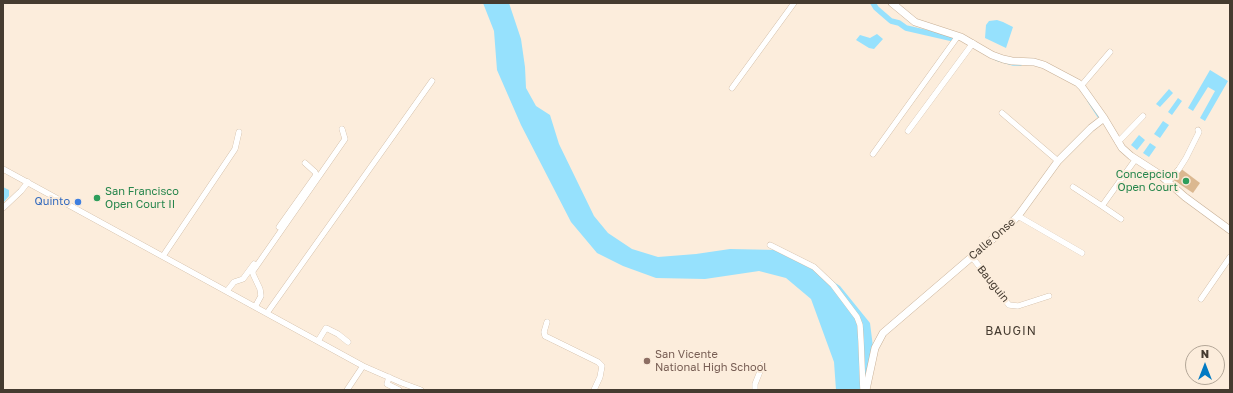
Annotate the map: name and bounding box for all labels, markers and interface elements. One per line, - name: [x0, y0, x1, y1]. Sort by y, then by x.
- place label: Concepcion Open Court: [1116, 168, 1178, 194]
- marker: Concepcion Open Court: [1181, 176, 1191, 186]
- place label: San Francisco Open Court II: [105, 185, 179, 211]
- marker: San Francisco Open Court II: [92, 193, 102, 203]
- place label: Quinto: [35, 195, 70, 209]
- marker: Quinto: [73, 197, 83, 207]
- street label: Calle Onse: [966, 215, 1018, 263]
- street label: Bauguin: [974, 263, 1012, 305]
- district label: BAUGIN: [985, 324, 1037, 338]
- north arrow: [1185, 345, 1225, 385]
- text: N: [1201, 347, 1209, 360]
- place label: San Vicente National High School: [655, 348, 767, 374]
- marker: San Vicente National High School: [642, 356, 652, 366]

